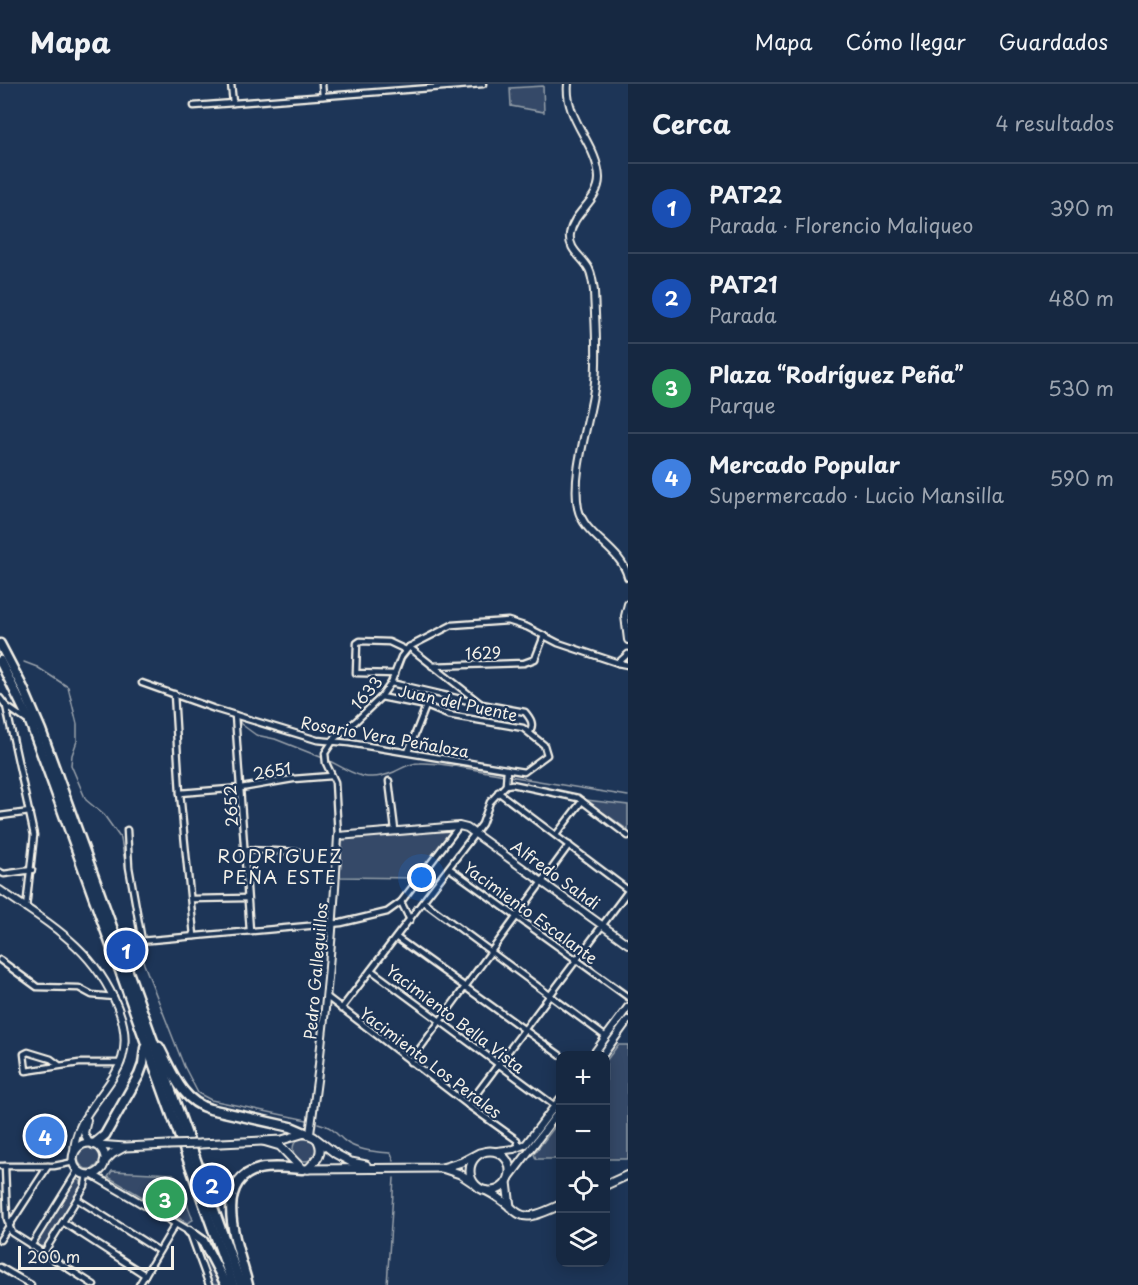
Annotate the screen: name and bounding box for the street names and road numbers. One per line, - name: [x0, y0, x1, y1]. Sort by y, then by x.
- street label: 1629: [465, 639, 501, 665]
- street label: 1633: [344, 670, 388, 714]
- street label: Juan del Puente: [396, 678, 520, 726]
- street label: Rosario Vera Peñaloza: [299, 709, 471, 763]
- street label: 2651: [251, 755, 293, 785]
- street label: 2652: [217, 785, 243, 827]
- street label: Alfredo Sahdi: [507, 834, 605, 914]
- street label: Yacimiento Escalante: [459, 855, 604, 969]
- street label: Pedro Galleguillos: [297, 902, 333, 1040]
- street label: Yacimiento Bella Vista: [382, 958, 530, 1078]
- street label: Yacimiento Los Perales: [355, 1001, 507, 1123]

